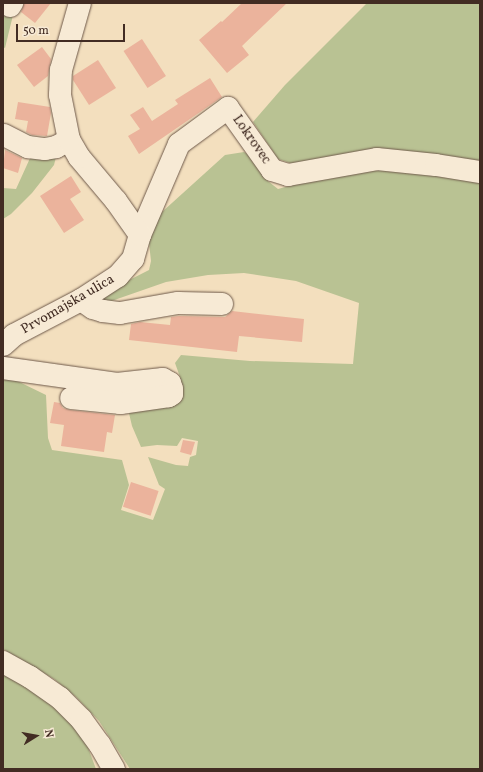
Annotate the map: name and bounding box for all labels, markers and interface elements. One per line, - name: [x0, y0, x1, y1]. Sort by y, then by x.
- scale bar: [18, 16, 127, 42]
- text: 50 m: [23, 23, 49, 39]
- street label: Lokrovec: [228, 112, 274, 168]
- street label: Prvomajska ulica: [18, 271, 118, 339]
- north arrow: [16, 716, 56, 756]
- text: N: [40, 728, 56, 739]

